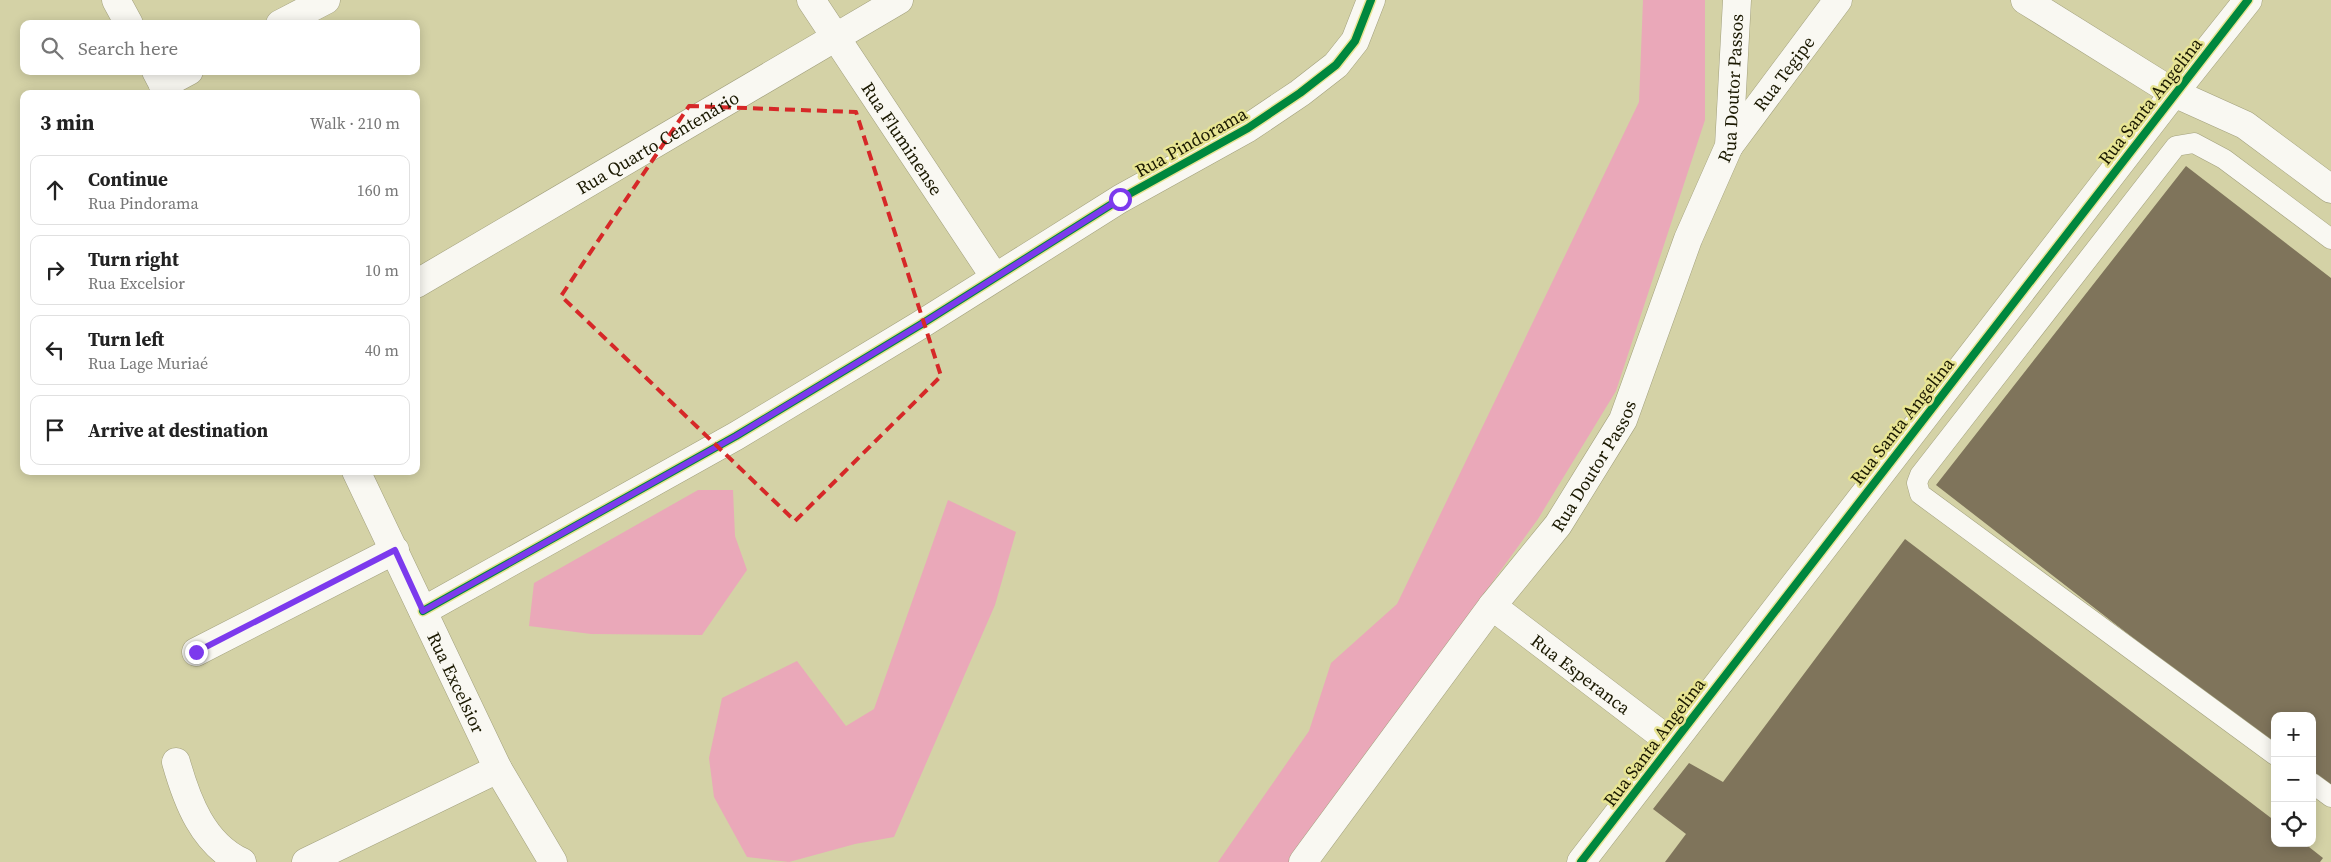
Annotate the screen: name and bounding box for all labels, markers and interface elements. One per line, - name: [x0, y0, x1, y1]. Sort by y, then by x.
- street label: Rua Doutor Passos: [1711, 13, 1749, 166]
- search box: [20, 20, 420, 75]
- street label: Rua Tegipe: [1747, 30, 1820, 116]
- street label: Rua Santa Angelina: [2092, 31, 2208, 170]
- icon: search: [38, 34, 66, 62]
- text: Search here: [78, 35, 178, 61]
- street label: Rua Fluminense: [856, 77, 949, 200]
- street label: Rua Quarto Centenário: [571, 84, 744, 200]
- street label: Rua Pindorama: [1131, 101, 1252, 183]
- text: 3 min: [40, 108, 95, 137]
- text: Walk · 210 m: [310, 112, 400, 134]
- text: Continue: [88, 166, 168, 192]
- icon: ahead: [41, 176, 69, 204]
- text: 160 m: [357, 179, 399, 201]
- route start: [1109, 188, 1132, 211]
- text: Rua Pindorama: [88, 192, 199, 214]
- text: Turn right: [88, 246, 179, 272]
- icon: right: [41, 256, 69, 284]
- text: 10 m: [365, 259, 399, 281]
- text: Rua Excelsior: [88, 272, 185, 294]
- text: Turn left: [88, 326, 164, 352]
- icon: left: [41, 336, 69, 364]
- text: 40 m: [365, 339, 399, 361]
- street label: Rua Santa Angelina: [1844, 351, 1960, 490]
- text: Rua Lage Muriaé: [88, 352, 208, 374]
- street label: Rua Doutor Passos: [1545, 396, 1642, 536]
- icon: arrive: [41, 416, 69, 444]
- text: Arrive at destination: [88, 417, 268, 443]
- street label: Rua Excelsior: [422, 628, 492, 737]
- street label: Rua Esperanca: [1526, 628, 1637, 720]
- route end: [185, 641, 208, 664]
- street label: Rua Santa Angelina: [1597, 672, 1711, 812]
- map controls: [2271, 712, 2316, 847]
- button: +: [2271, 712, 2316, 757]
- button: −: [2271, 757, 2316, 802]
- button: locate: [2271, 802, 2316, 847]

